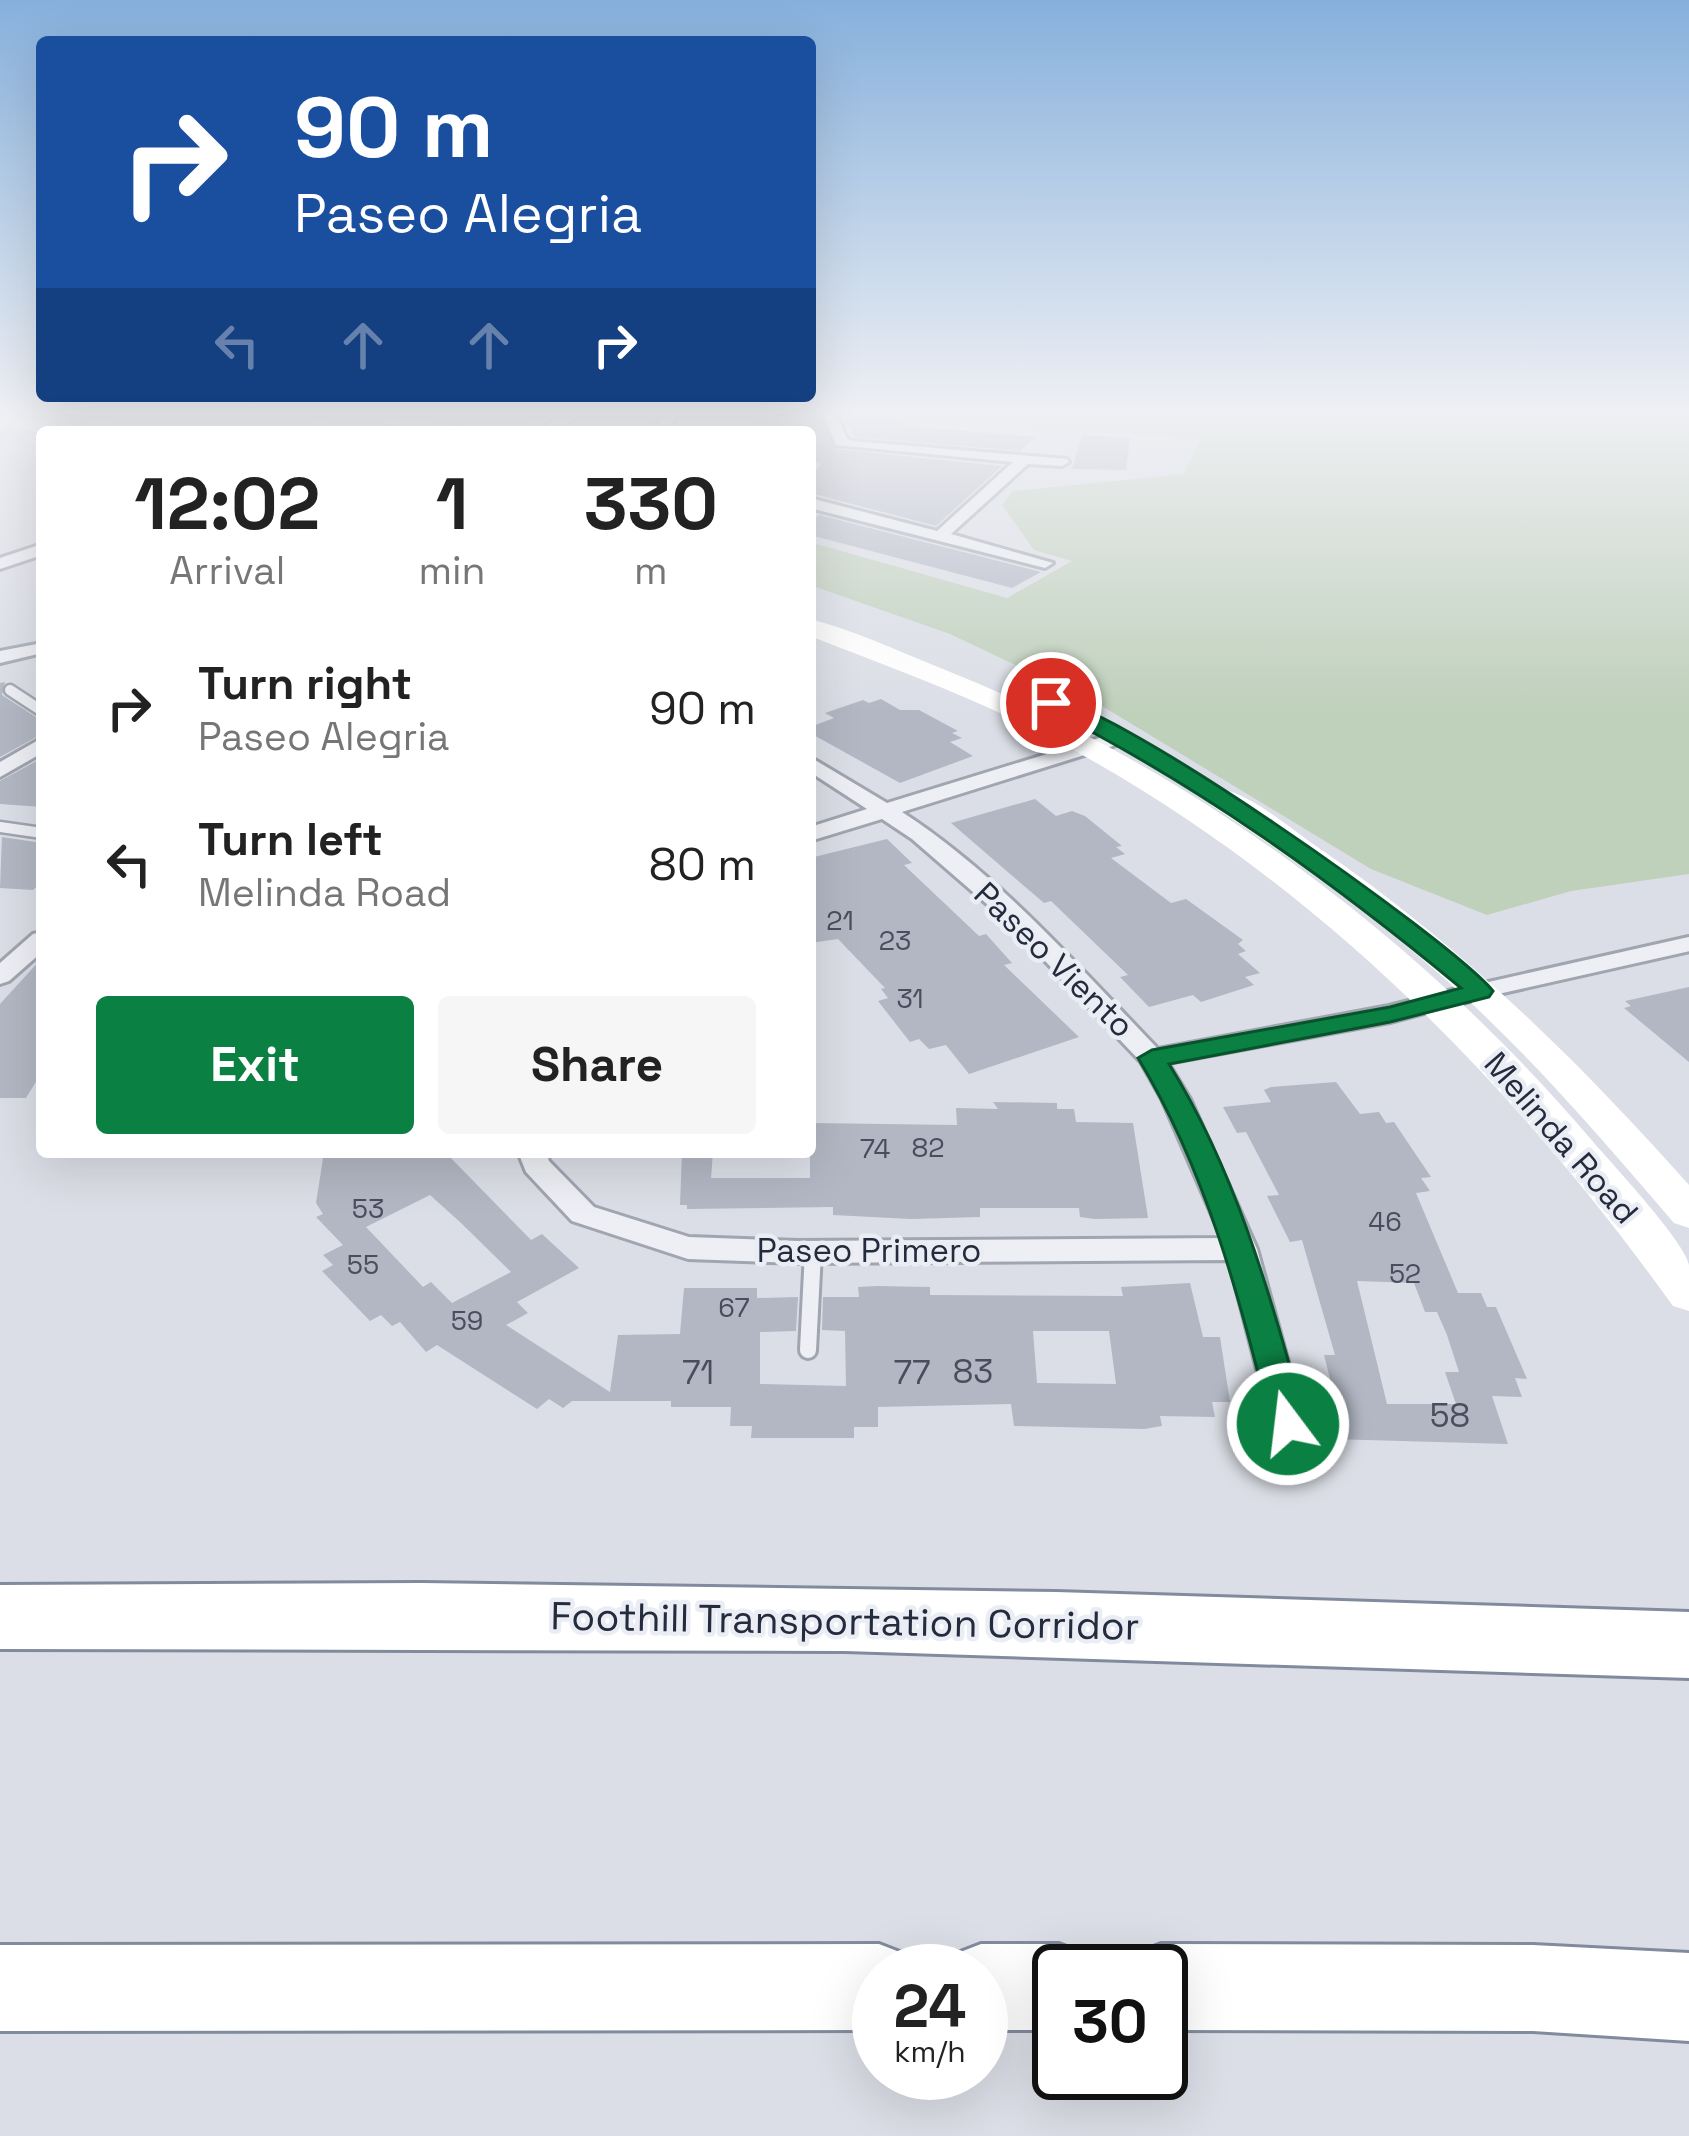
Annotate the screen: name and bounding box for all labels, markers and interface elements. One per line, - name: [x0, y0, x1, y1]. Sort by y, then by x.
- text: 90 m: [294, 74, 493, 182]
- icon: right: [96, 84, 252, 240]
- text: Paseo Alegria: [294, 179, 642, 248]
- icon: left: [204, 312, 270, 378]
- icon: ahead: [330, 312, 396, 378]
- icon: ahead: [456, 312, 522, 378]
- icon: right: [582, 312, 648, 378]
- text: 12:02: [134, 458, 320, 550]
- text: 1: [436, 458, 468, 550]
- text: 330: [584, 458, 718, 550]
- text: Arrival: [169, 546, 285, 595]
- text: min: [418, 546, 486, 595]
- text: m: [634, 546, 668, 595]
- pin: [1000, 652, 1102, 754]
- text: Turn right: [198, 655, 412, 712]
- icon: arrive: [1018, 670, 1084, 736]
- icon: right: [96, 675, 162, 741]
- text: 90 m: [649, 680, 756, 737]
- text: Paseo Alegria: [198, 712, 449, 761]
- text: Turn left: [198, 811, 383, 868]
- icon: left: [96, 831, 162, 897]
- text: 80 m: [649, 836, 756, 893]
- text: Melinda Road: [198, 868, 451, 917]
- street label: Paseo Viento: [965, 873, 1143, 1047]
- house number: 21: [826, 903, 854, 938]
- house number: 23: [879, 923, 911, 958]
- house number: 31: [896, 981, 924, 1016]
- button: Exit: [96, 996, 414, 1134]
- button: Share: [438, 996, 756, 1134]
- street label: Melinda Road: [1475, 1043, 1647, 1233]
- house number: 82: [911, 1130, 945, 1165]
- house number: 74: [860, 1131, 890, 1166]
- house number: 53: [352, 1191, 384, 1226]
- house number: 46: [1368, 1204, 1402, 1239]
- street label: Paseo Primero: [757, 1230, 981, 1272]
- house number: 55: [347, 1247, 379, 1282]
- house number: 52: [1389, 1256, 1421, 1291]
- house number: 67: [718, 1290, 750, 1325]
- house number: 59: [451, 1303, 483, 1338]
- house number: 83: [953, 1351, 993, 1393]
- house number: 71: [682, 1352, 714, 1394]
- house number: 77: [893, 1352, 931, 1394]
- position arrow: [1225, 1361, 1351, 1487]
- house number: 58: [1430, 1395, 1470, 1437]
- street label: Foothill Transportation Corridor: [550, 1591, 1140, 1651]
- speed limit sign: 30: [1032, 1944, 1188, 2100]
- text: 24: [894, 1968, 966, 2045]
- text: km/h: [894, 2032, 966, 2071]

